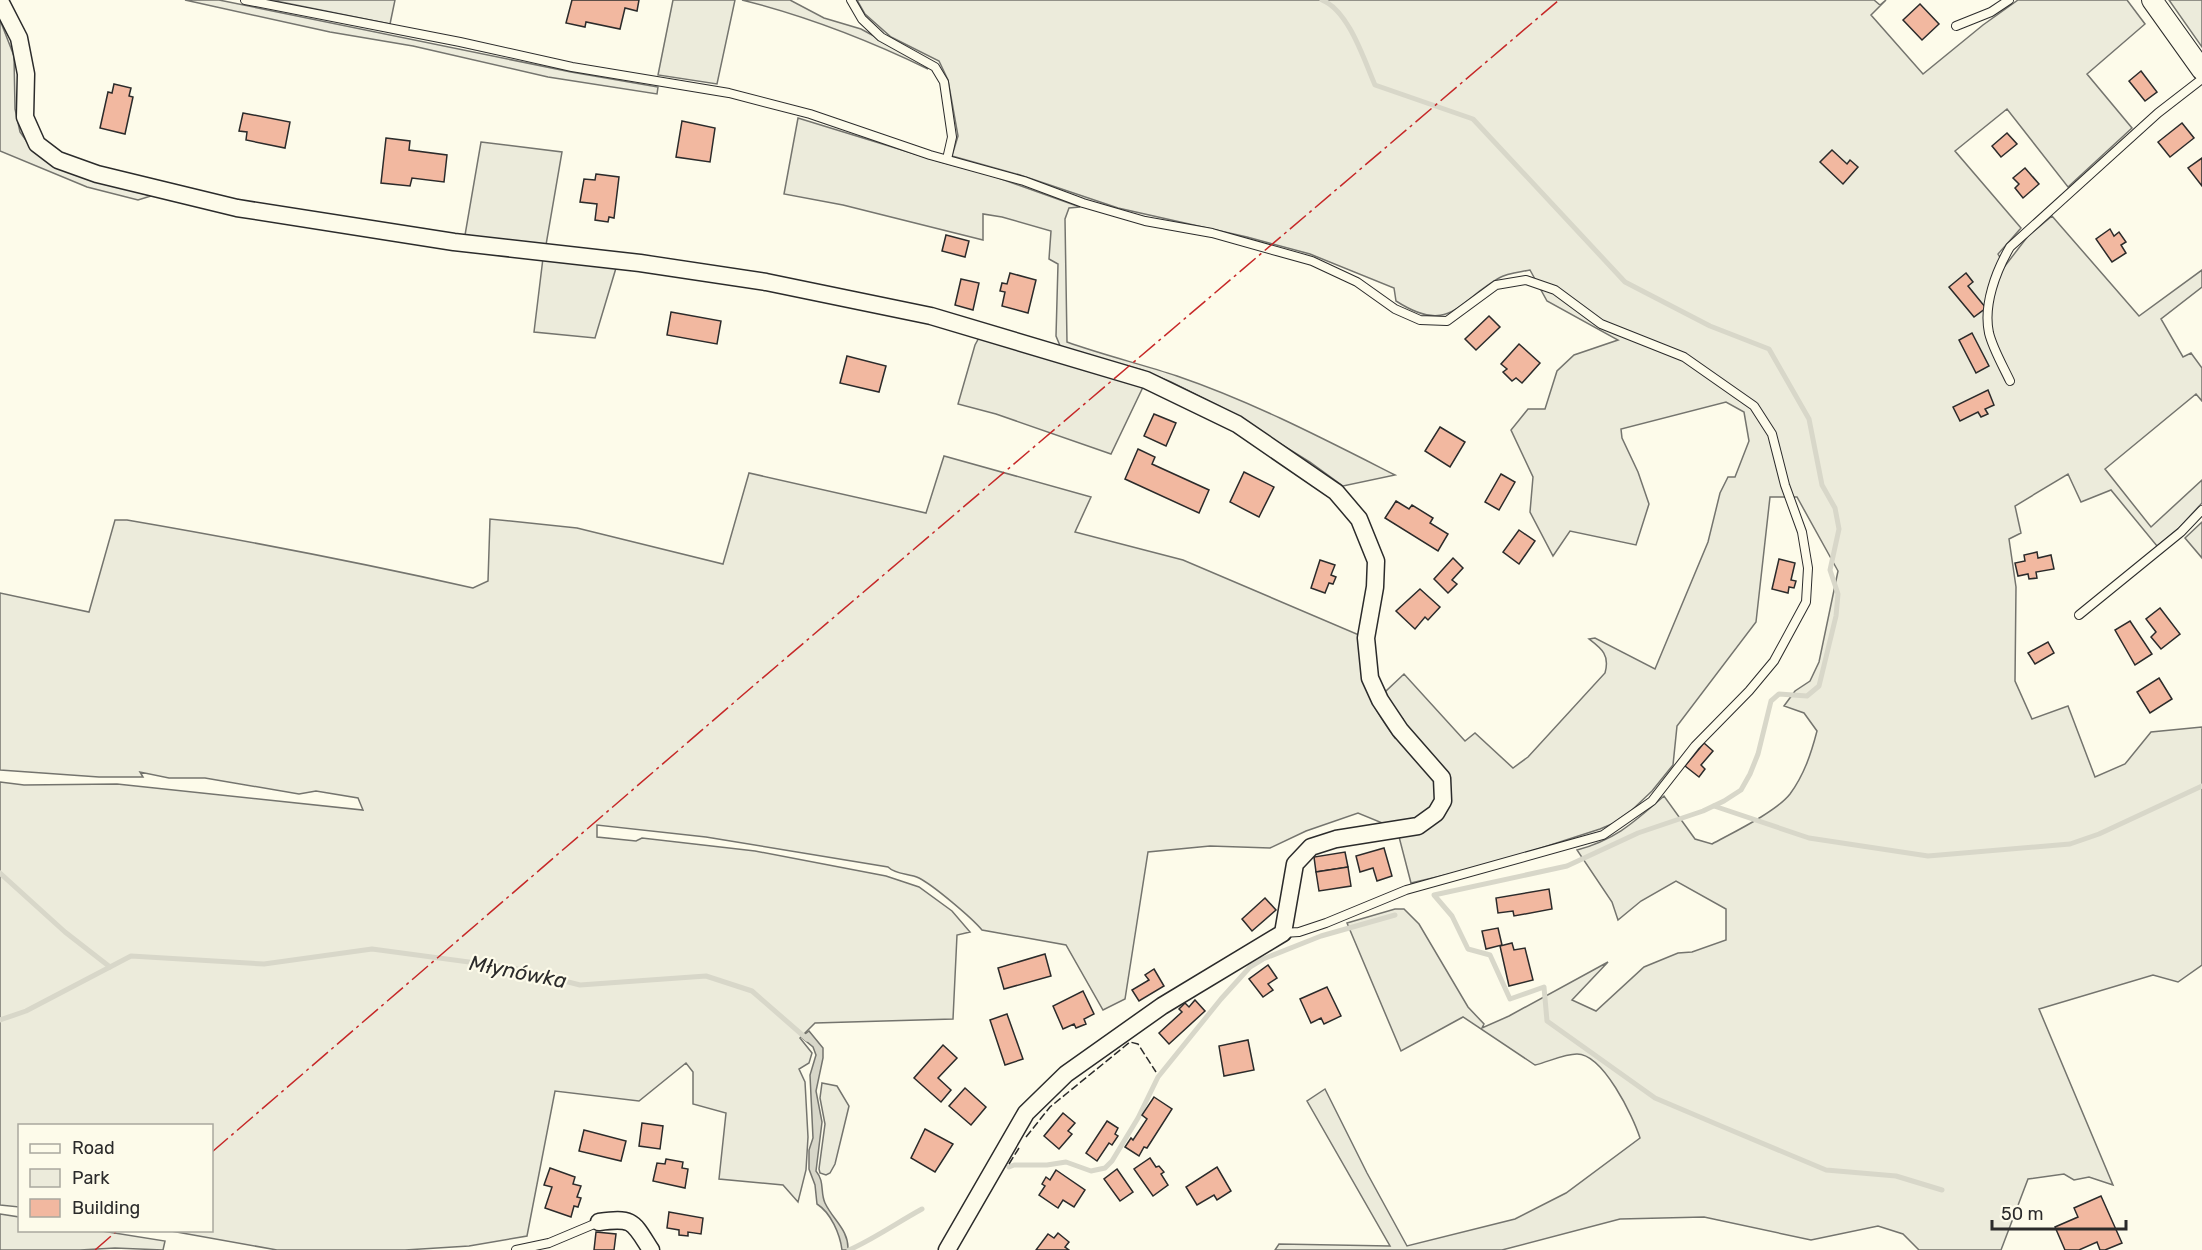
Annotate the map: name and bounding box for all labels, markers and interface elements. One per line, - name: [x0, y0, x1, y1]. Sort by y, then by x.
- water label: Młynówka: [467, 950, 569, 993]
- legend: [18, 1124, 213, 1232]
- text: Road: [72, 1137, 115, 1159]
- text: Park: [72, 1167, 110, 1189]
- scale bar: [1992, 1193, 2126, 1231]
- text: Building: [72, 1197, 140, 1219]
- text: 50 m: [2001, 1203, 2044, 1225]

